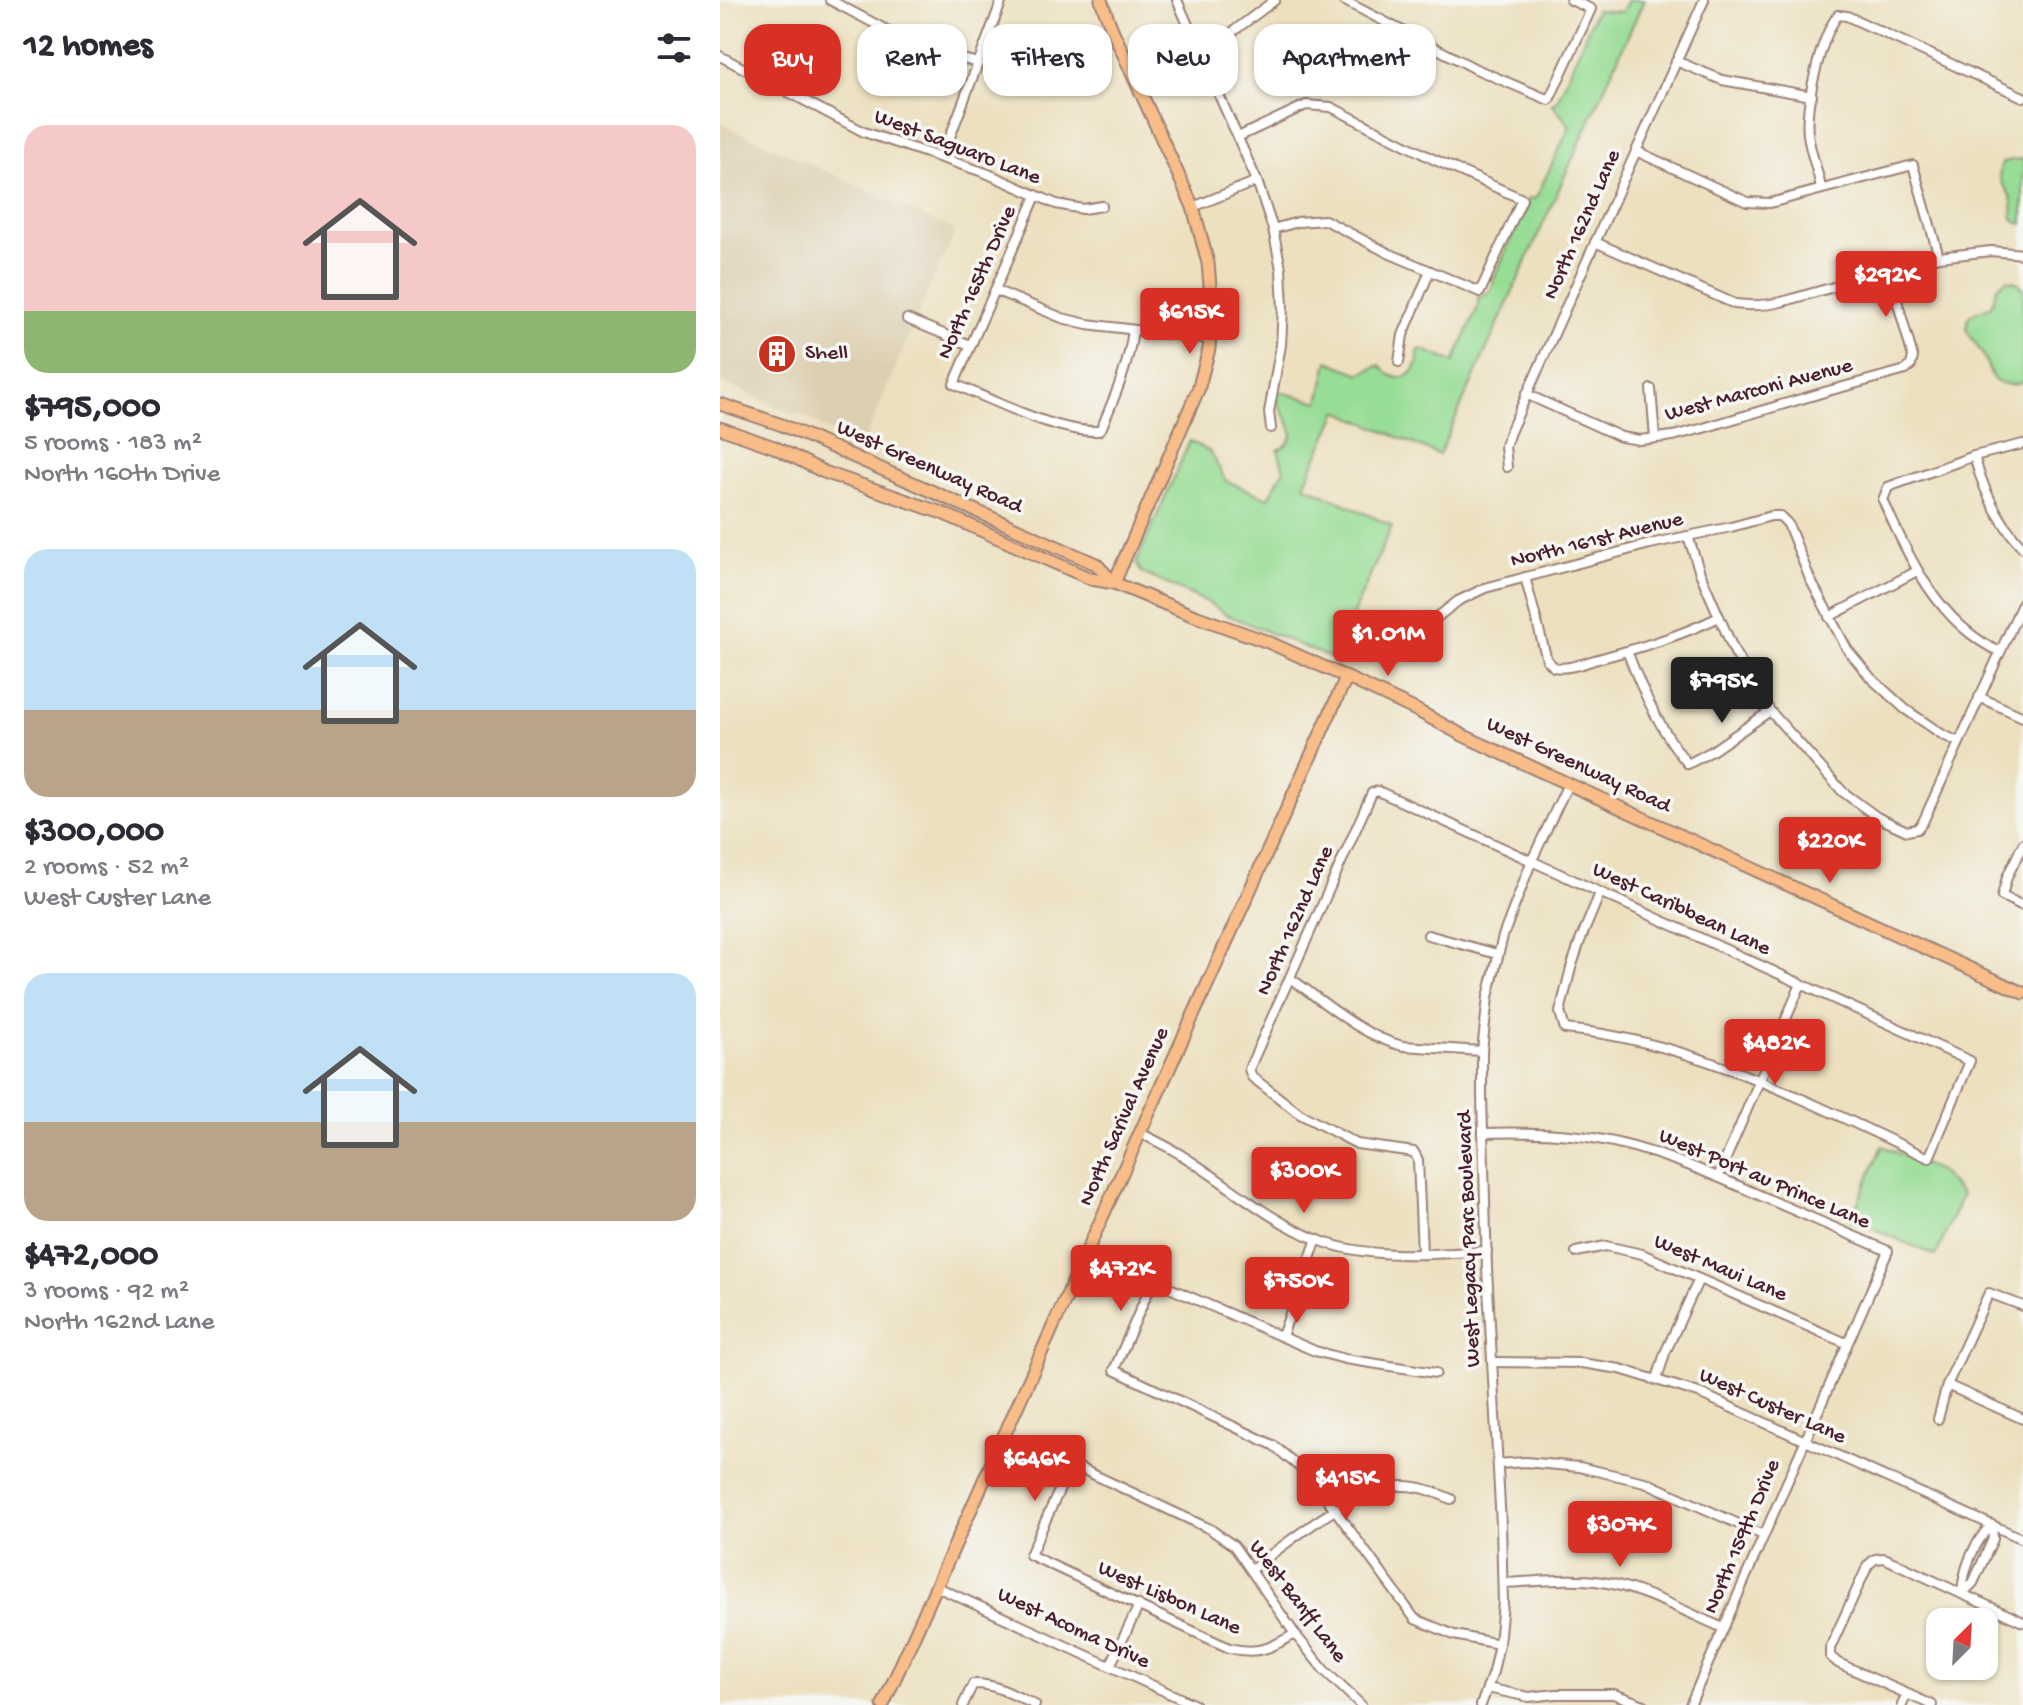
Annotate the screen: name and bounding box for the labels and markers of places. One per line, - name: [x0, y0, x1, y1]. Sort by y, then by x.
- pin: $292K: [1830, 251, 1942, 319]
- pin: $615K: [1134, 288, 1246, 356]
- building icon: Shell: [756, 333, 798, 375]
- place label: Shell: [805, 341, 848, 367]
- pin: $1.01M: [1323, 610, 1453, 678]
- pin: $795K: [1666, 657, 1778, 725]
- pin: $220K: [1774, 817, 1886, 885]
- pin: $482K: [1719, 1019, 1831, 1087]
- pin: $300K: [1248, 1147, 1360, 1215]
- pin: $472K: [1065, 1245, 1177, 1313]
- pin: $750K: [1241, 1257, 1353, 1325]
- pin: $646K: [979, 1435, 1091, 1503]
- pin: $415K: [1290, 1454, 1402, 1522]
- pin: $307K: [1564, 1501, 1676, 1569]

